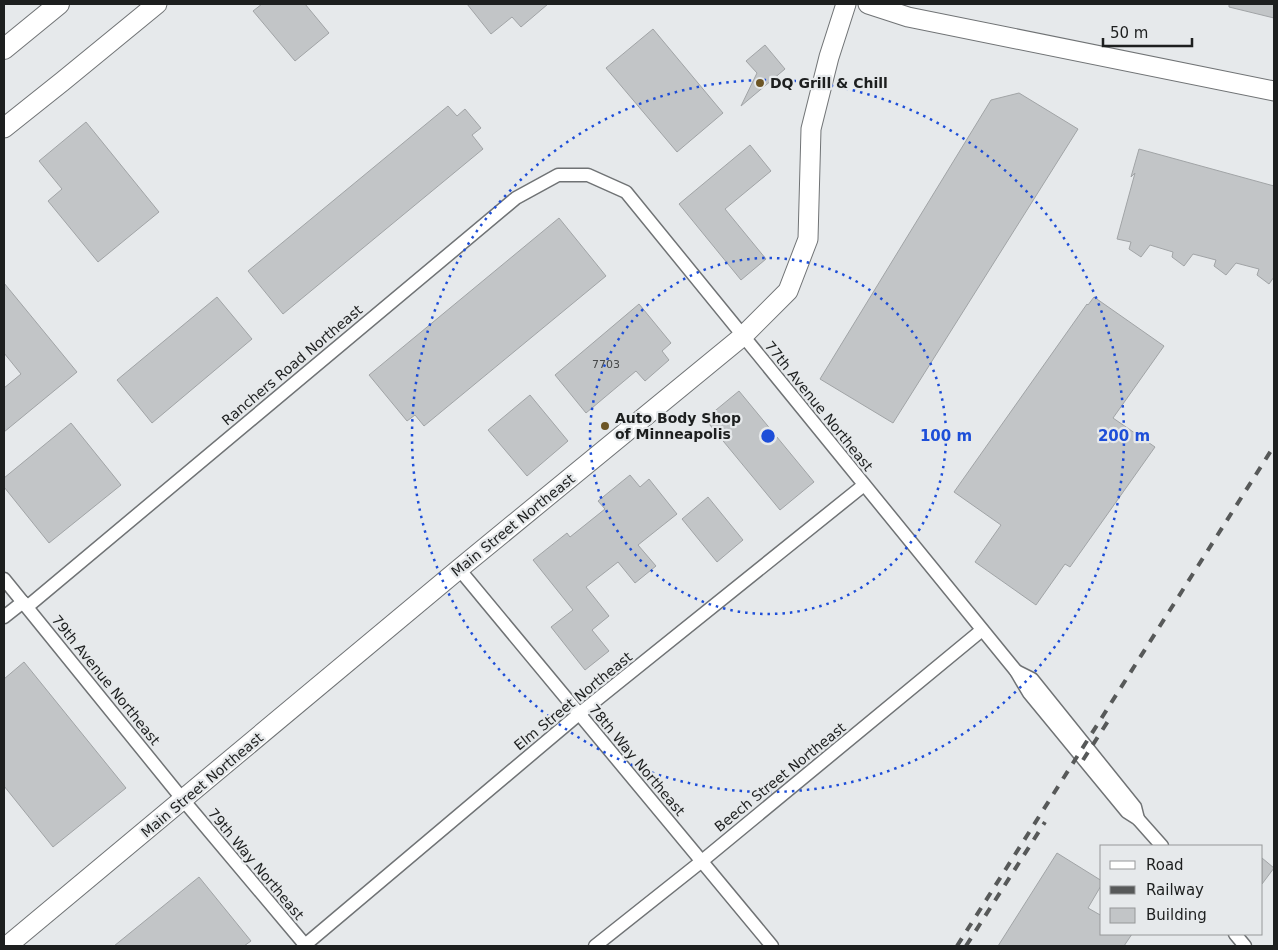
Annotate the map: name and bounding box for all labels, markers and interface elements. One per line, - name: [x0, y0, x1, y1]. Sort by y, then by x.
- scale bar: [1103, 15, 1192, 47]
- text: 50 m: [1110, 24, 1148, 42]
- place label: DQ Grill & Chill: [770, 75, 888, 91]
- marker: DQ Grill & Chill: [754, 77, 766, 89]
- street label: Ranchers Road Northeast: [219, 301, 366, 428]
- street label: 77th Avenue Northeast: [762, 338, 877, 474]
- house number: 7703: [592, 358, 620, 371]
- place label: Auto Body Shop of Minneapolis: [615, 410, 741, 442]
- marker: Auto Body Shop of Minneapolis: [599, 420, 611, 432]
- centre of rings: [759, 427, 777, 445]
- text: 100 m: [920, 427, 972, 445]
- text: 200 m: [1098, 427, 1150, 445]
- street label: Main Street Northeast: [448, 470, 578, 580]
- street label: 79th Avenue Northeast: [49, 612, 164, 748]
- street label: Elm Street Northeast: [511, 648, 636, 753]
- street label: 78th Way Northeast: [586, 701, 688, 819]
- street label: Beech Street Northeast: [711, 719, 849, 835]
- street label: Main Street Northeast: [138, 729, 267, 841]
- street label: 79th Way Northeast: [205, 805, 307, 923]
- legend: [1100, 845, 1263, 935]
- text: Road: [1146, 856, 1184, 874]
- text: Railway: [1146, 881, 1204, 899]
- text: Building: [1146, 906, 1207, 924]

